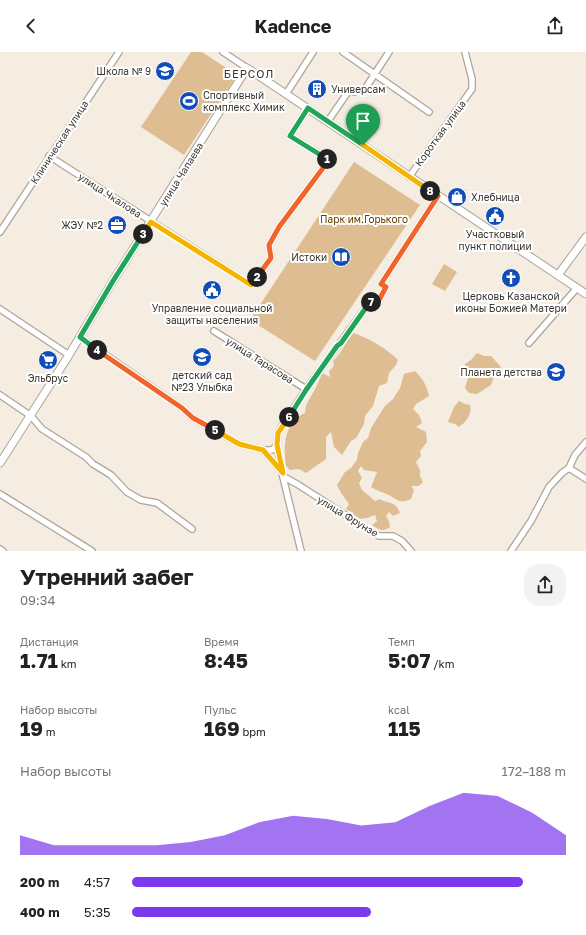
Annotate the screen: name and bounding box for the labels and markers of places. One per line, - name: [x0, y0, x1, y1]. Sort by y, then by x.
- school or university icon: Школа № 9: [154, 60, 176, 82]
- place label: Школа № 9: [96, 65, 151, 77]
- building icon: Универсам: [306, 78, 328, 100]
- place label: Универсам: [331, 83, 385, 95]
- place label: Спортивный комплекс Химик: [203, 89, 285, 113]
- sports icon: Спортивный комплекс Химик: [178, 90, 200, 112]
- pin: [346, 104, 380, 145]
- pin: 1: [317, 149, 337, 169]
- pin: 8: [420, 181, 440, 201]
- shop icon: Хлебница: [446, 186, 468, 208]
- place label: Хлебница: [471, 191, 520, 203]
- public building icon: Участковый пункт полиции: [484, 205, 506, 227]
- office icon: ЖЭУ №2: [106, 214, 128, 236]
- place label: ЖЭУ №2: [61, 219, 103, 231]
- pin: 3: [133, 224, 153, 244]
- place label: Участковый пункт полиции: [458, 228, 532, 252]
- library icon: Истоки: [330, 246, 352, 268]
- place label: Истоки: [291, 251, 327, 263]
- pin: 2: [247, 267, 267, 287]
- church icon: Церковь Казанской иконы Божией Матери: [500, 267, 522, 289]
- public building icon: Управление социальной защиты населения: [201, 279, 223, 301]
- place label: Церковь Казанской иконы Божией Матери: [455, 290, 567, 314]
- pin: 7: [361, 292, 381, 312]
- place label: Управление социальной защиты населения: [152, 302, 272, 326]
- pin: 4: [87, 340, 107, 360]
- school or university icon: детский сад №23 Улыбка: [191, 346, 213, 368]
- supermarket icon: Эльбрус: [37, 349, 59, 371]
- school or university icon: Планета детства: [545, 361, 567, 383]
- place label: Планета детства: [460, 366, 542, 378]
- place label: детский сад №23 Улыбка: [171, 369, 233, 393]
- place label: Эльбрус: [28, 372, 69, 384]
- pin: 6: [279, 407, 299, 427]
- pin: 5: [205, 420, 225, 440]

